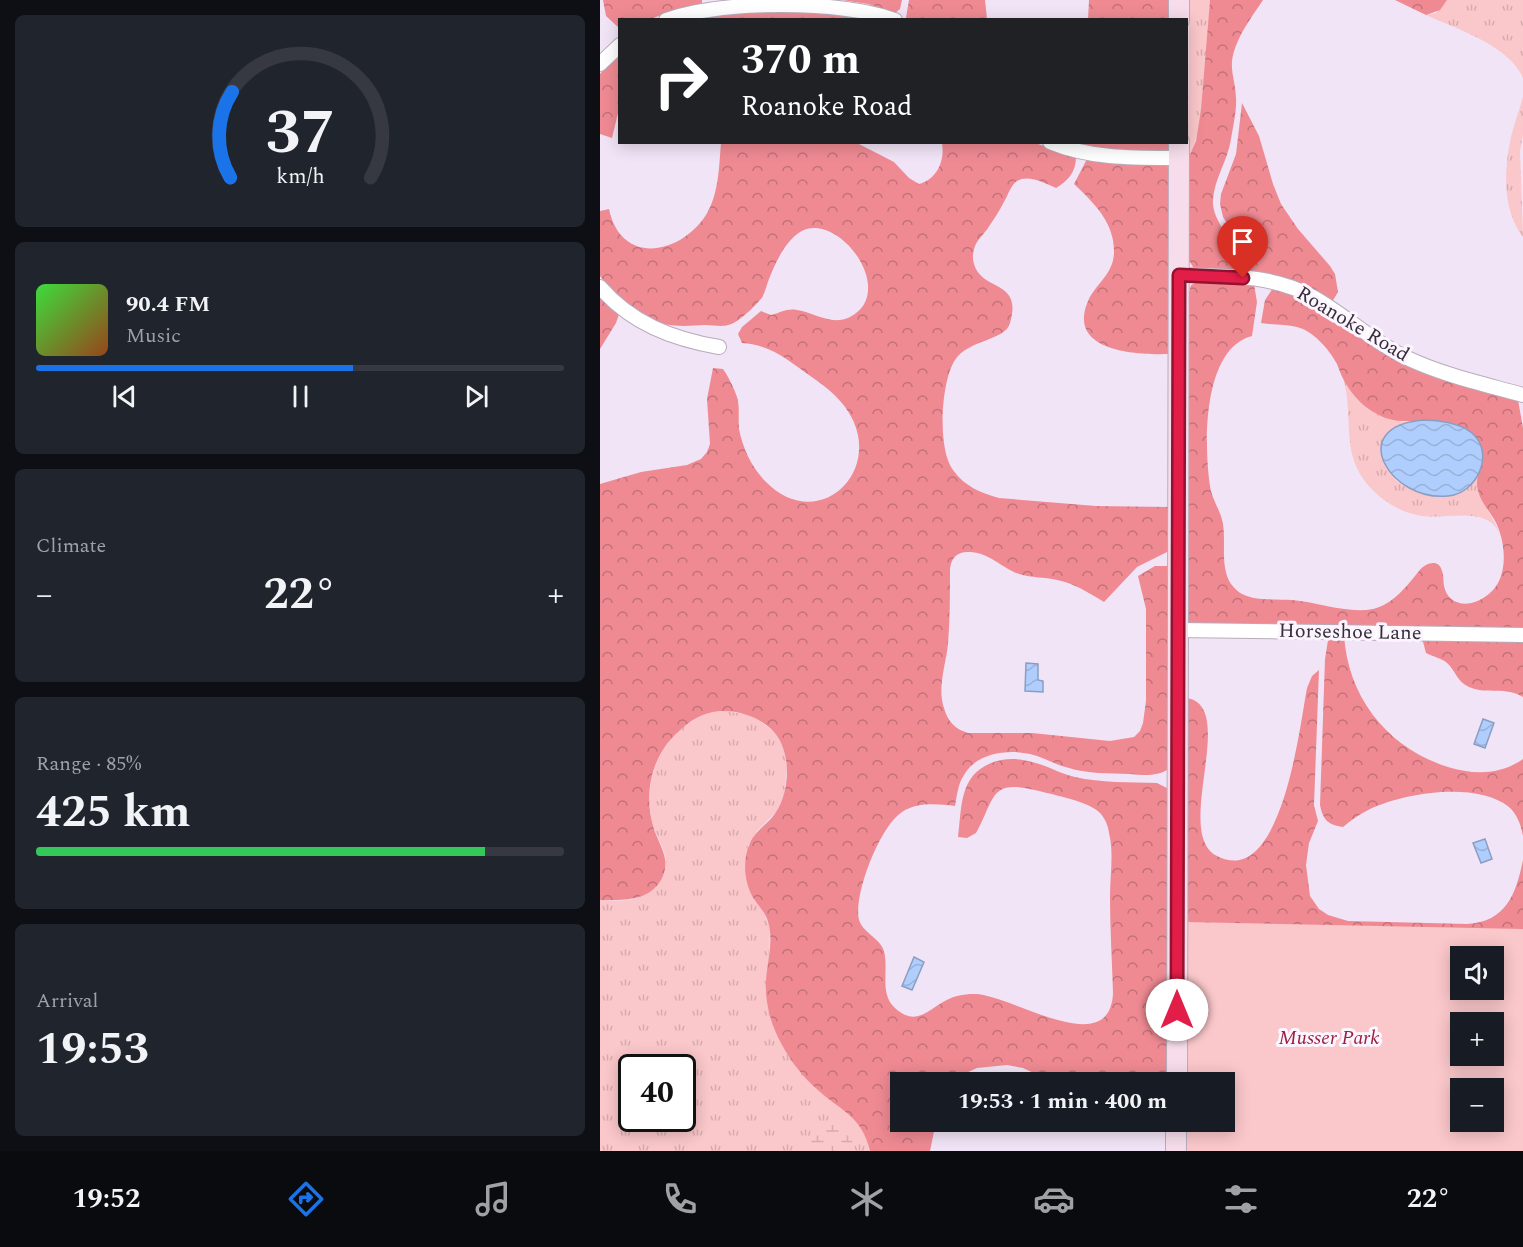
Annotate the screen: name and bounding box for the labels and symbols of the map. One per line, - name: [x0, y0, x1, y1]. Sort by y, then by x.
- pin: [1217, 216, 1268, 278]
- street label: Roanoke Road: [1291, 278, 1415, 370]
- street label: Horseshoe Lane: [1278, 616, 1422, 648]
- position arrow: [1145, 978, 1209, 1042]
- park label: Musser Park: [1278, 1023, 1380, 1053]
- speed limit sign: 40: [618, 1054, 696, 1132]

